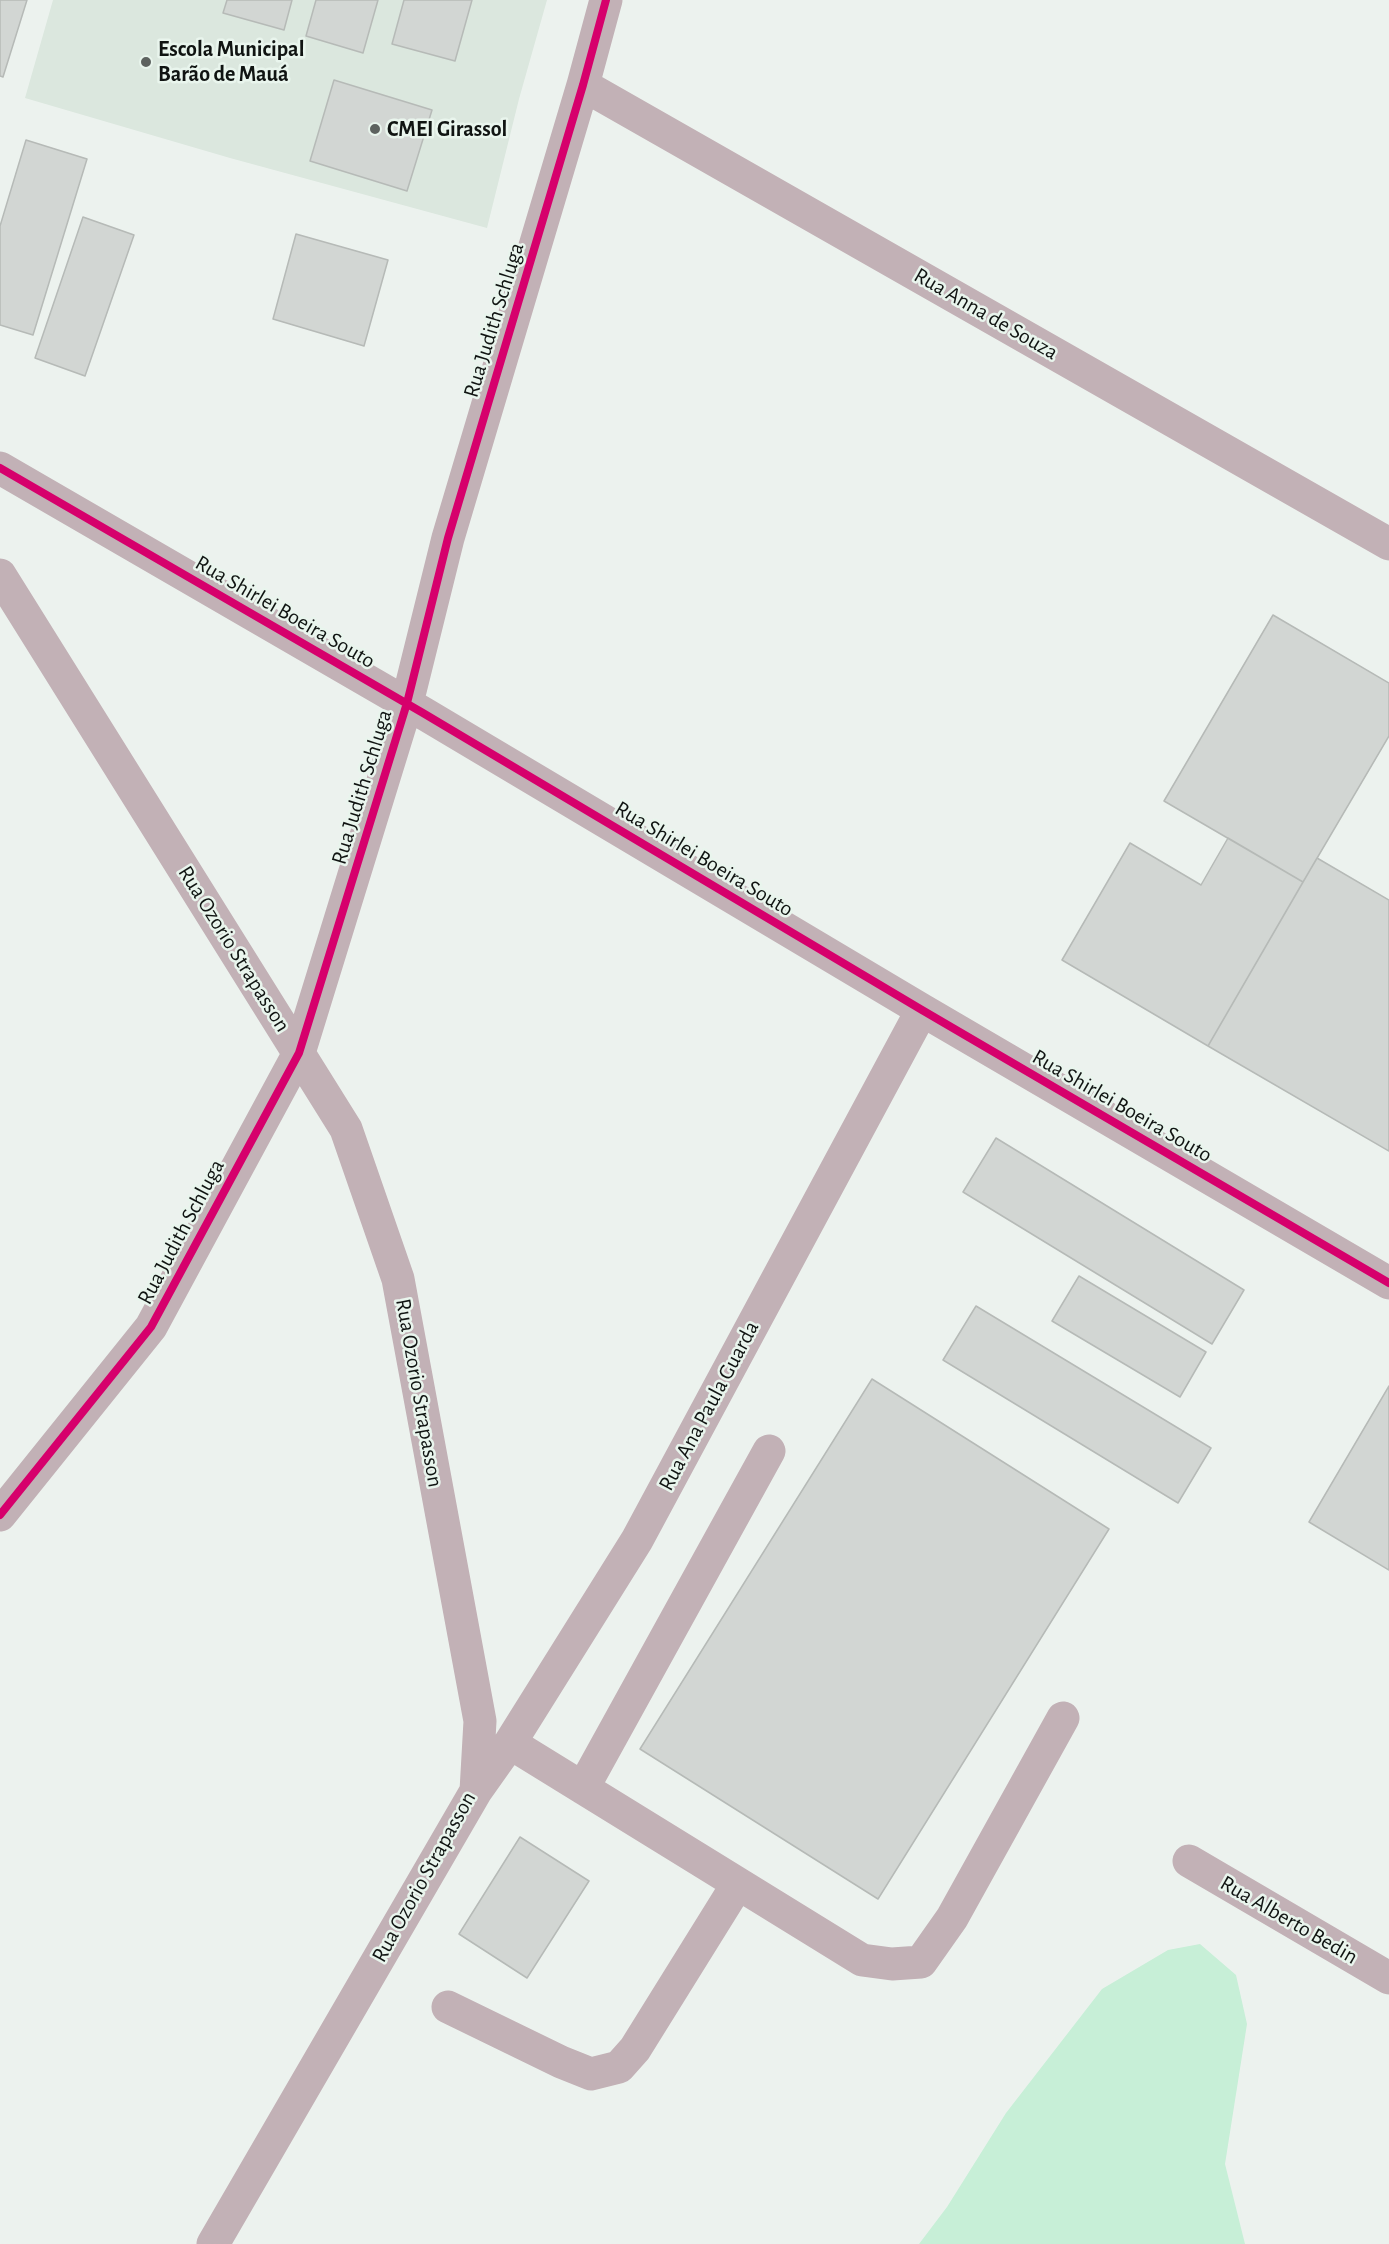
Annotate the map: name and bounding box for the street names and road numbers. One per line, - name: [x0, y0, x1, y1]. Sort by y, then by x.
- street label: Rua Judith Schluga: [458, 239, 530, 401]
- street label: Rua Anna de Souza: [909, 262, 1063, 366]
- street label: Rua Shirlei Boeira Souto: [190, 550, 380, 674]
- street label: Rua Judith Schluga: [326, 706, 398, 868]
- street label: Rua Shirlei Boeira Souto: [610, 795, 798, 923]
- street label: Rua Ozorio Strapasson: [172, 861, 296, 1037]
- street label: Rua Shirlei Boeira Souto: [1027, 1044, 1217, 1168]
- street label: Rua Judith Schluga: [132, 1155, 230, 1309]
- street label: Rua Ozorio Strapasson: [389, 1297, 449, 1489]
- street label: Rua Ana Paula Guarda: [653, 1317, 765, 1495]
- street label: Rua Ozorio Strapasson: [366, 1787, 482, 1967]
- street label: Rua Alberto Bedin: [1216, 1870, 1362, 1970]

